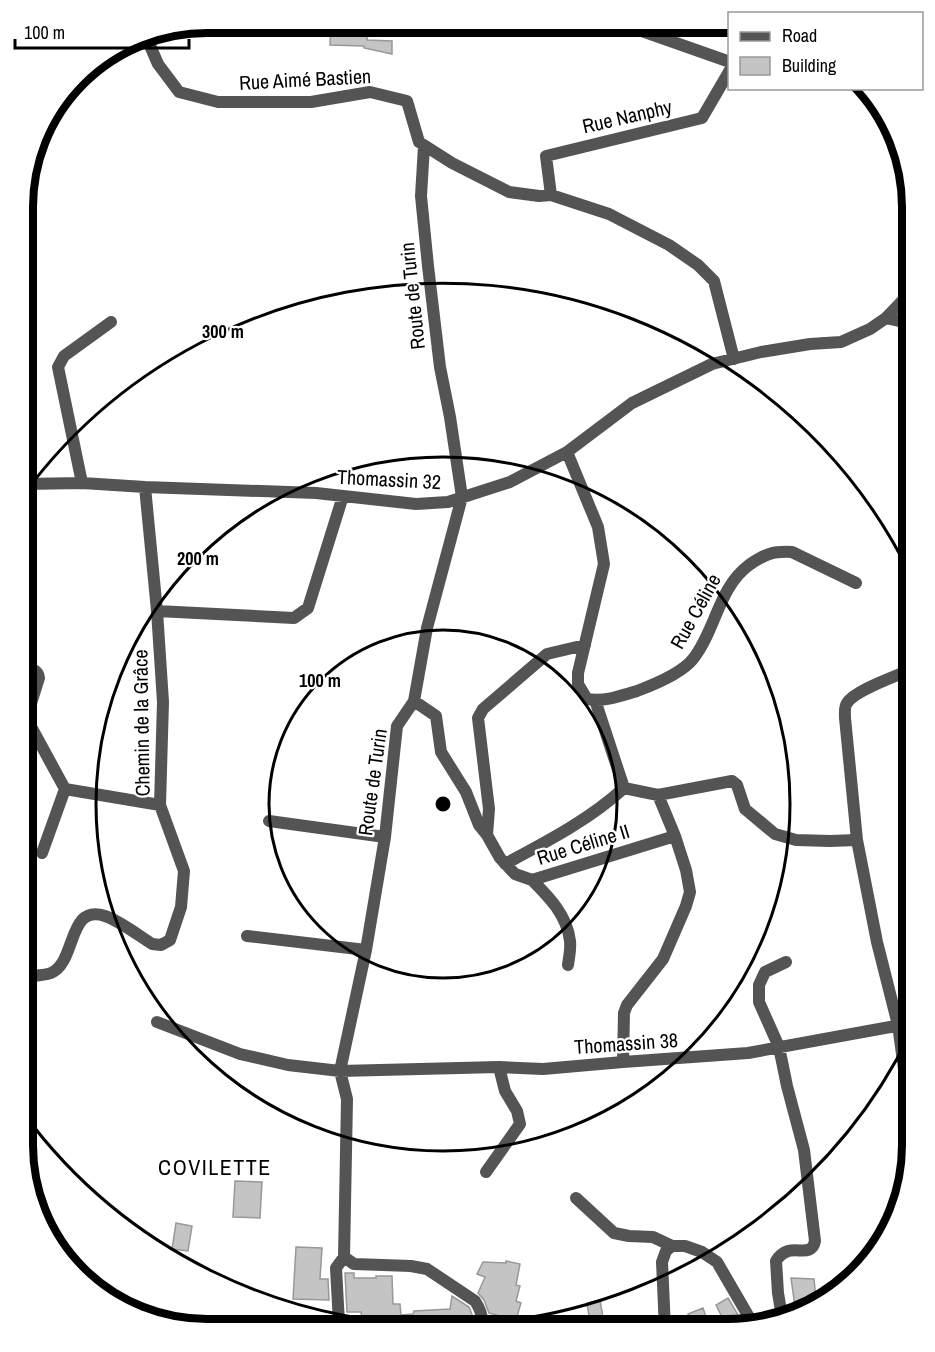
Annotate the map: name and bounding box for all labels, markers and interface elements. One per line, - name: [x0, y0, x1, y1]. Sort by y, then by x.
- scale bar: [15, 12, 189, 50]
- legend: [728, 12, 923, 90]
- text: 100 m: [24, 20, 65, 45]
- text: Road: [782, 23, 817, 48]
- text: Building: [782, 53, 837, 78]
- street label: Rue Aimé Bastien: [238, 62, 372, 96]
- street label: Rue Nanphy: [580, 92, 675, 139]
- street label: Route de Turin: [393, 241, 431, 351]
- text: 300 m: [202, 319, 244, 344]
- street label: Thomassin 32: [336, 463, 442, 495]
- text: 200 m: [177, 546, 219, 571]
- street label: Rue Céline: [663, 569, 727, 653]
- street label: Chemin de la Grâce: [126, 649, 156, 797]
- text: 100 m: [299, 668, 341, 693]
- street label: Route de Turin: [351, 727, 393, 837]
- centre of rings: [433, 794, 453, 814]
- street label: Rue Céline II: [533, 817, 633, 871]
- street label: Thomassin 38: [573, 1026, 679, 1060]
- district label: COVILETTE: [158, 1152, 272, 1182]

